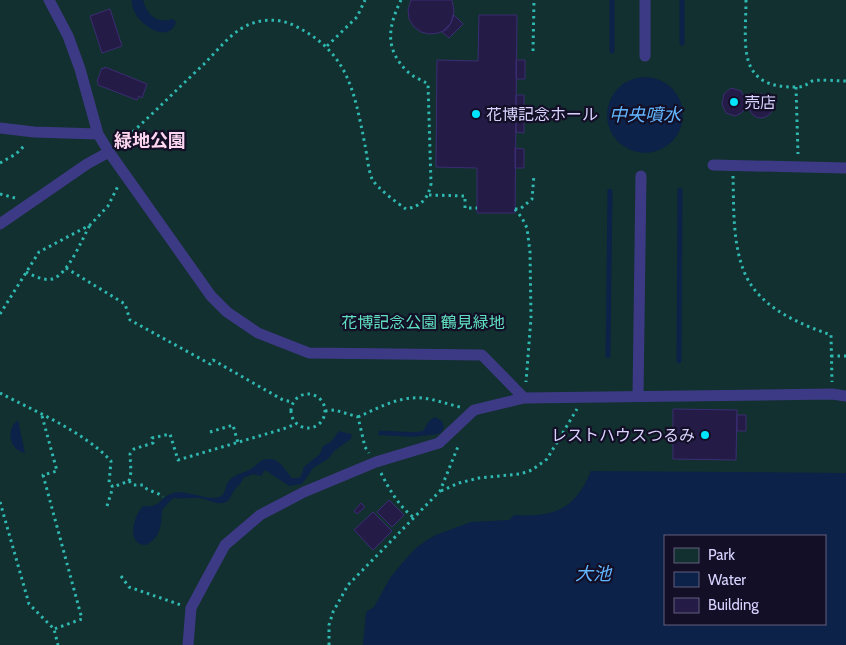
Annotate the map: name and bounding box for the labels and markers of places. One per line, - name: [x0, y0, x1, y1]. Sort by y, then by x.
- place label: 売店: [744, 93, 776, 112]
- marker: 売店: [728, 96, 740, 108]
- place label: 花博記念ホール: [486, 105, 598, 124]
- marker: 花博記念ホール: [470, 108, 482, 120]
- place label: レストハウスつるみ: [551, 426, 695, 445]
- marker: レストハウスつるみ: [699, 429, 711, 441]

